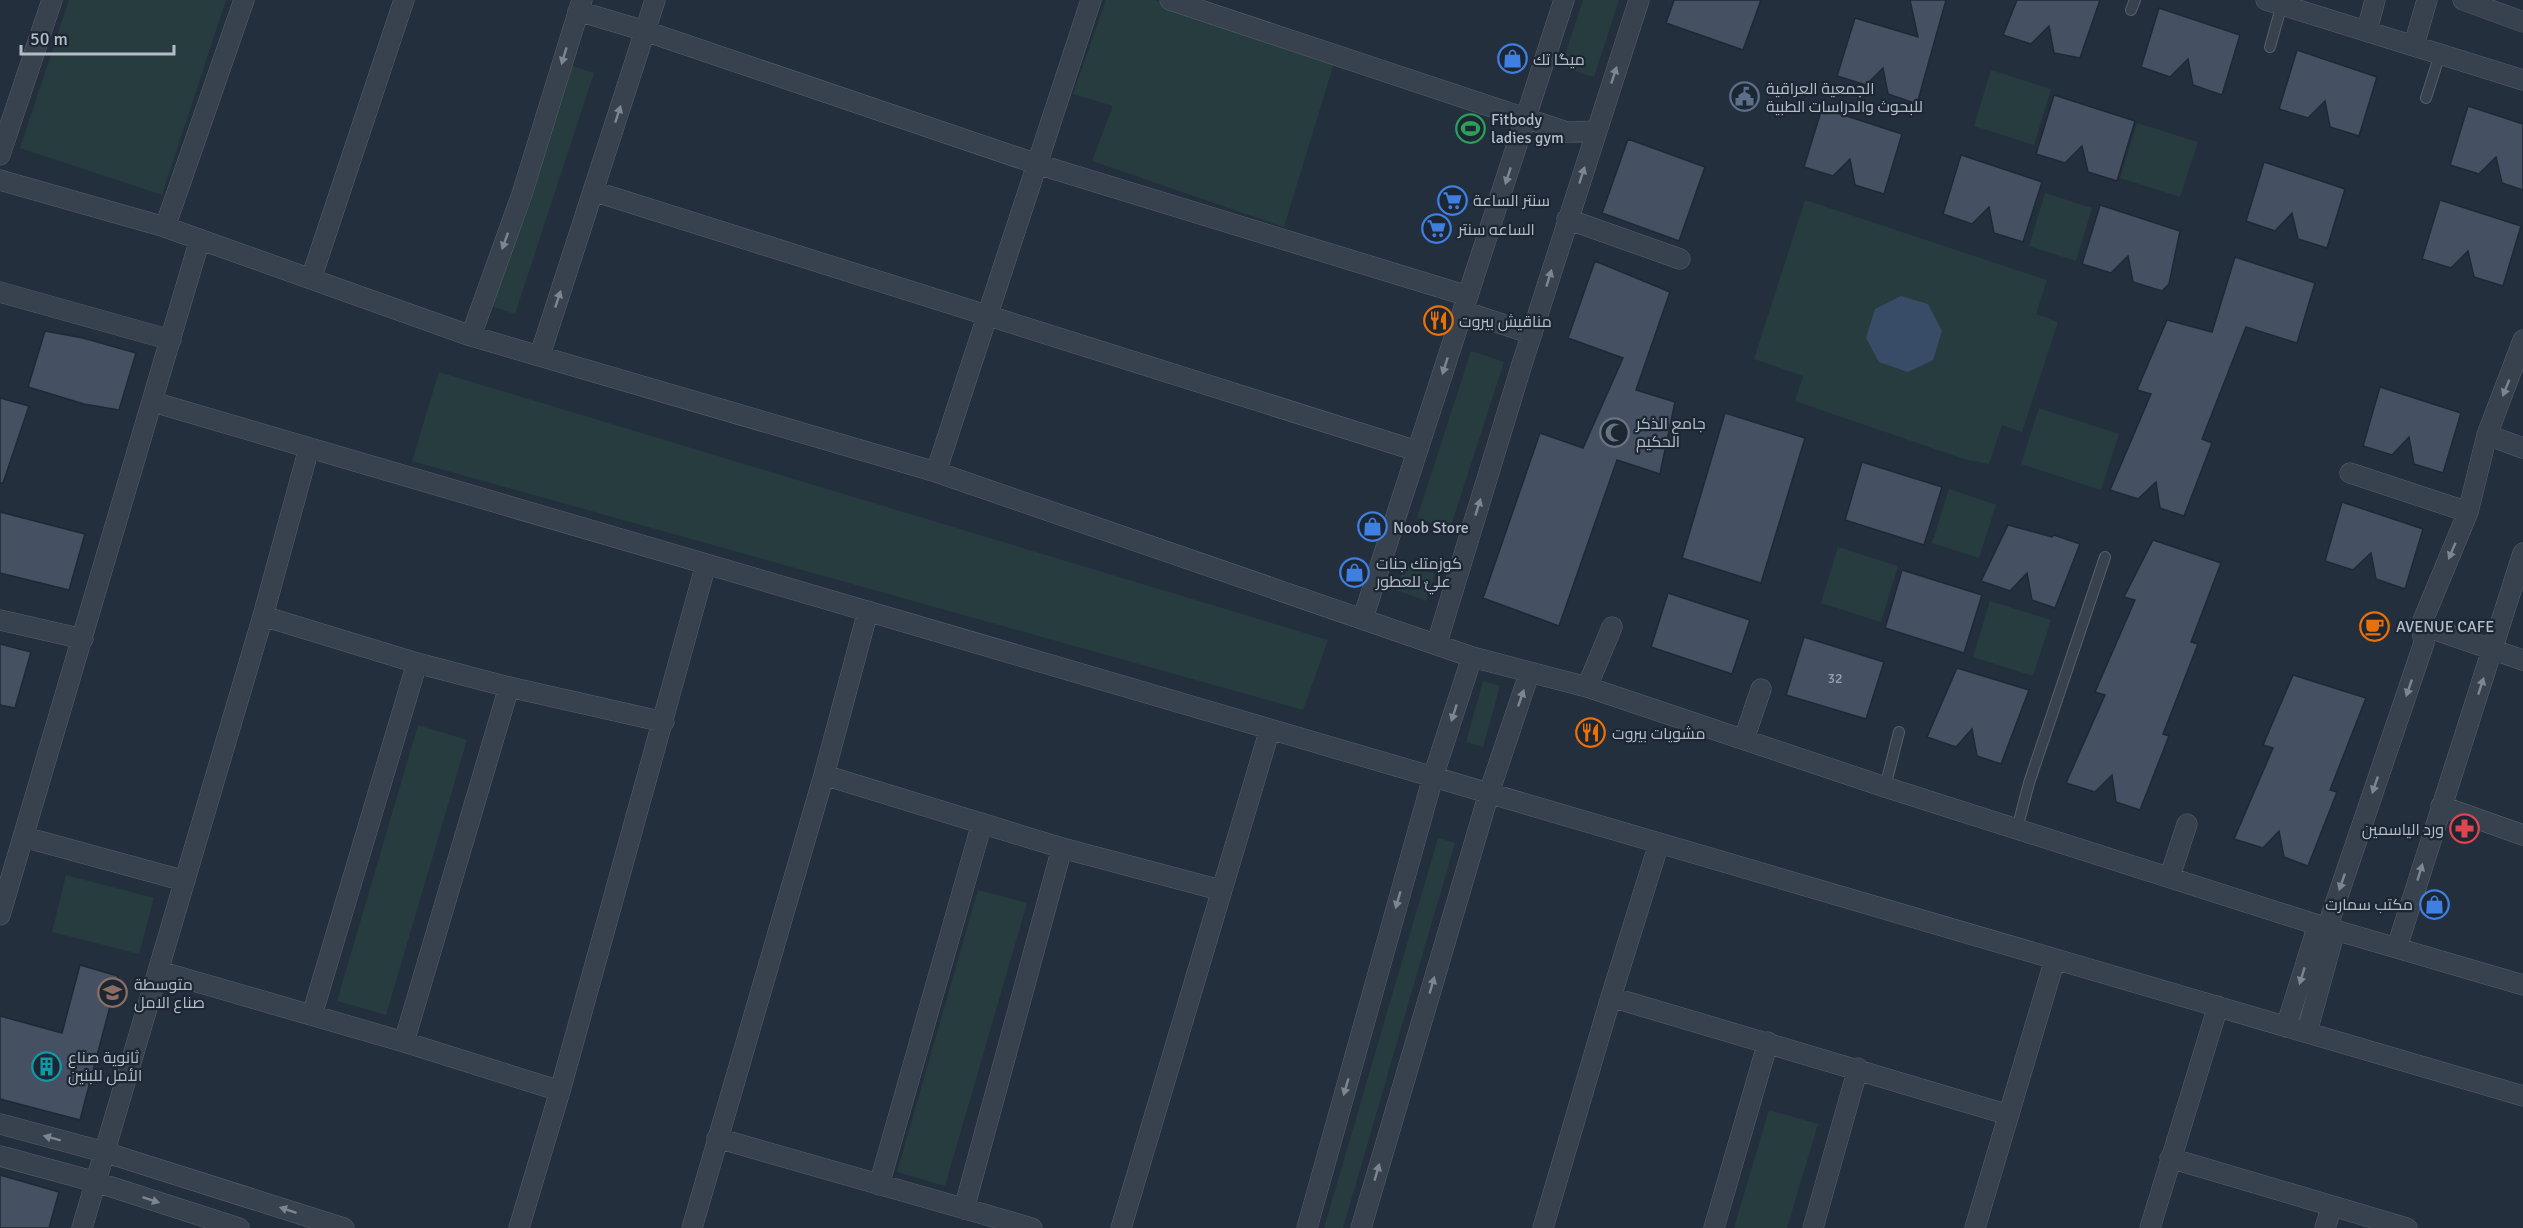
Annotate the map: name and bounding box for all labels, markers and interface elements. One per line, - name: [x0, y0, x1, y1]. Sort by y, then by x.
- scale bar: [21, 18, 174, 56]
- text: 50 m: [30, 28, 68, 50]
- shop icon: ميگا تك: [1496, 43, 1528, 75]
- one-way arrow: [558, 47, 568, 65]
- place label: ميگا تك: [1533, 50, 1585, 70]
- one-way arrow: [1610, 66, 1619, 84]
- place label: الجمعية العراقية للبحوث والدراسات الطبية: [1766, 79, 1923, 117]
- public building icon: الجمعية العراقية للبحوث والدراسات الطبية: [1729, 81, 1761, 113]
- one-way arrow: [614, 105, 623, 123]
- place label: Fitbody ladies gym: [1491, 110, 1564, 148]
- sports icon: Fitbody ladies gym: [1454, 112, 1486, 144]
- one-way arrow: [1578, 166, 1587, 184]
- one-way arrow: [1503, 167, 1512, 185]
- supermarket icon: سنتر الساعة: [1436, 184, 1468, 216]
- place label: سنتر الساعة: [1473, 191, 1550, 211]
- supermarket icon: الساعه سنتر: [1421, 213, 1453, 245]
- place label: الساعه سنتر: [1457, 220, 1535, 240]
- one-way arrow: [499, 233, 509, 251]
- one-way arrow: [1545, 269, 1554, 287]
- one-way arrow: [554, 290, 563, 308]
- restaurant icon: مناقيش بيروت: [1422, 305, 1454, 337]
- place label: مناقيش بيروت: [1459, 312, 1552, 332]
- one-way arrow: [1440, 357, 1450, 375]
- one-way arrow: [2501, 379, 2510, 397]
- place label: جامع الذكر الحكيم: [1635, 414, 1706, 453]
- mosque icon: جامع الذكر الحكيم: [1599, 416, 1631, 448]
- one-way arrow: [1474, 498, 1483, 516]
- shop icon: Noob Store: [1356, 511, 1388, 543]
- place label: Noob Store: [1393, 518, 1469, 538]
- one-way arrow: [2447, 542, 2457, 560]
- place label: كوزمتك جنات عليٌ للعطور: [1375, 554, 1462, 595]
- shop icon: كوزمتك جنات عليٌ للعطور: [1339, 556, 1371, 588]
- cafe icon: AVENUE CAFE: [2359, 610, 2391, 642]
- place label: AVENUE CAFE: [2396, 617, 2494, 637]
- house number: 32: [1827, 670, 1843, 687]
- one-way arrow: [2476, 677, 2486, 695]
- one-way arrow: [2403, 679, 2413, 697]
- one-way arrow: [1517, 689, 1526, 707]
- one-way arrow: [1448, 704, 1458, 722]
- restaurant icon: مشويات بيروت: [1575, 717, 1607, 749]
- place label: مشويات بيروت: [1612, 724, 1706, 744]
- one-way arrow: [2370, 776, 2380, 794]
- pharmacy icon: ورد الياسمين: [2449, 813, 2481, 845]
- place label: ورد الياسمين: [2362, 820, 2444, 840]
- one-way arrow: [2416, 863, 2425, 881]
- one-way arrow: [2337, 873, 2347, 891]
- shop icon: مكتب سمارت: [2418, 888, 2450, 920]
- one-way arrow: [1393, 890, 1403, 909]
- place label: مكتب سمارت: [2325, 895, 2413, 915]
- one-way arrow: [2297, 967, 2306, 985]
- place label: متوسطة صناع الامل: [134, 975, 205, 1014]
- one-way arrow: [1428, 976, 1437, 994]
- school or university icon: متوسطة صناع الامل: [97, 977, 129, 1009]
- place label: ثانوية صناع الأمل للبنين: [68, 1048, 142, 1086]
- building icon: ثانوية صناع الأمل للبنين: [31, 1050, 63, 1082]
- one-way arrow: [1341, 1078, 1350, 1096]
- one-way arrow: [43, 1133, 61, 1143]
- one-way arrow: [1373, 1163, 1382, 1181]
- one-way arrow: [142, 1195, 160, 1205]
- one-way arrow: [279, 1205, 297, 1215]

